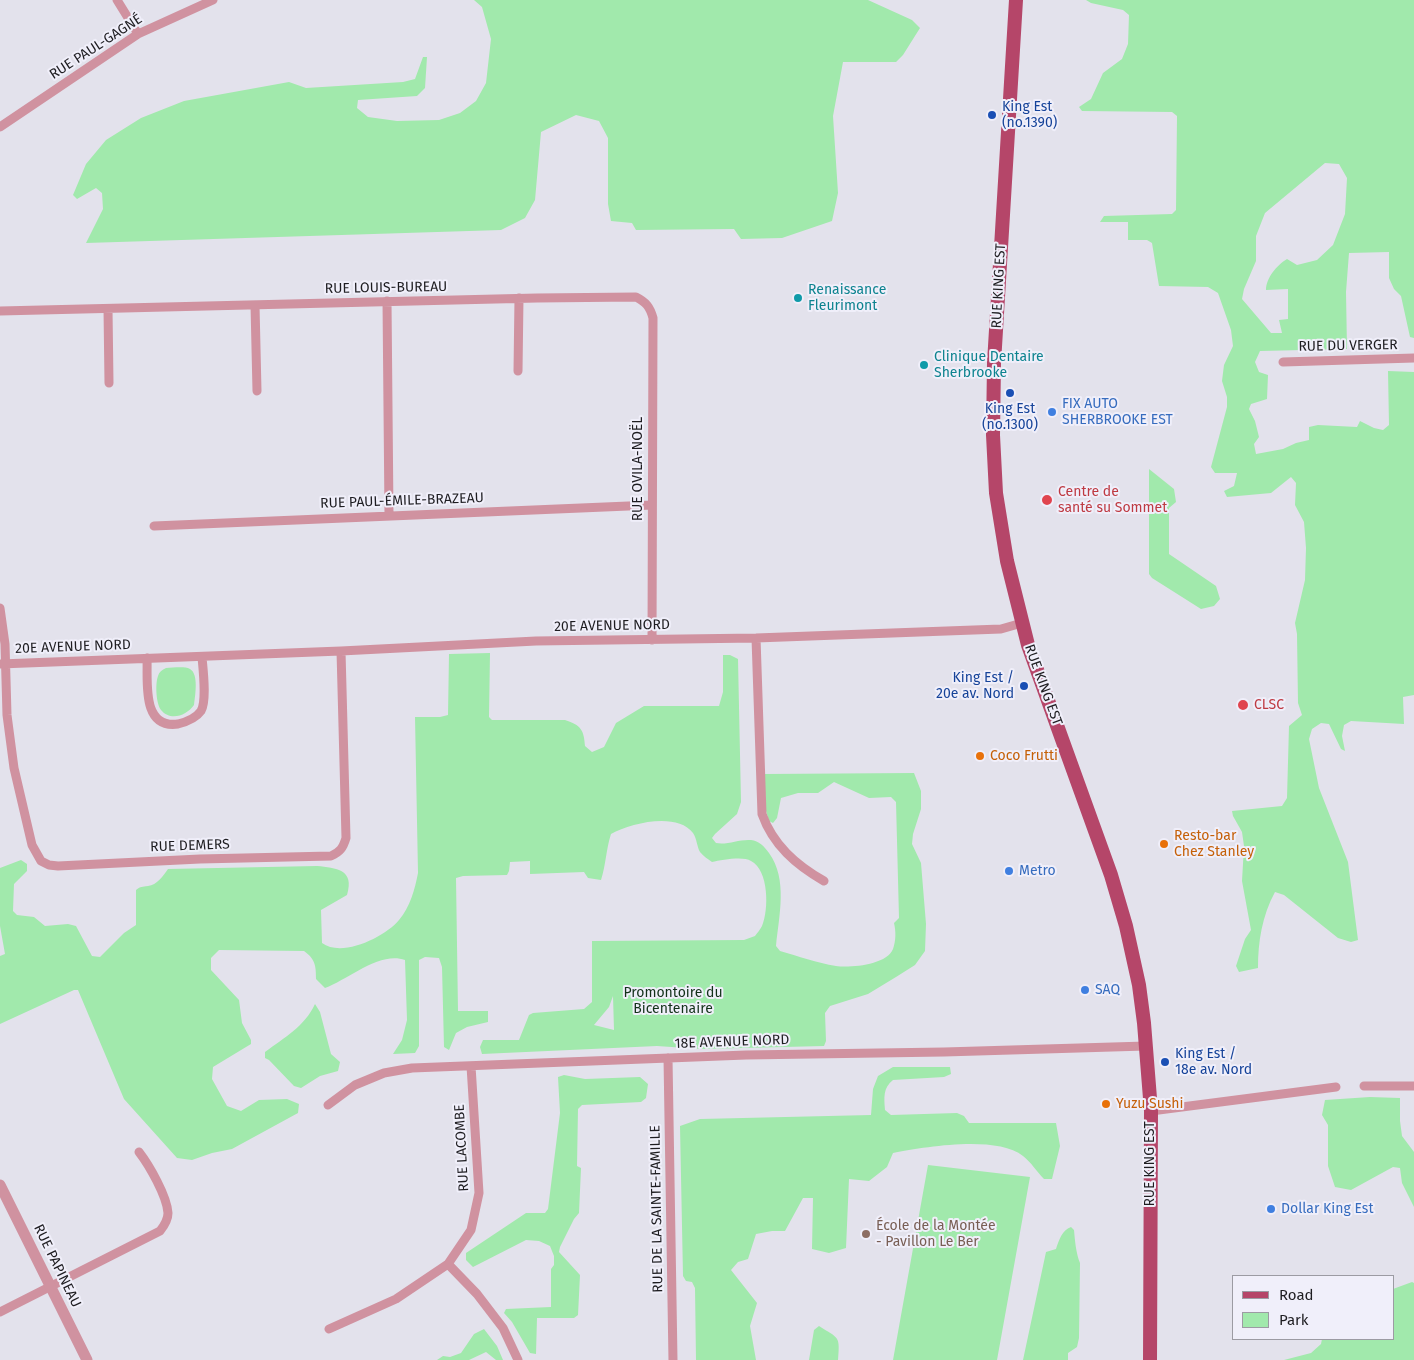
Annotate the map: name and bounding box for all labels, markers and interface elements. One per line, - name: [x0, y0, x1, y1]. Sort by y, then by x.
- street label: RUE PAUL-GAGNÉ: [47, 11, 145, 83]
- place label: King Est (no.1390): [1002, 99, 1057, 132]
- marker: King Est (no.1390): [986, 109, 998, 121]
- street label: RUE KING EST: [988, 243, 1010, 329]
- street label: RUE LOUIS-BUREAU: [325, 279, 447, 297]
- place label: Renaissance Fleurimont: [808, 282, 886, 314]
- marker: Renaissance Fleurimont: [792, 292, 804, 304]
- street label: RUE DU VERGER: [1298, 337, 1398, 355]
- place label: Clinique Dentaire Sherbrooke: [934, 349, 1044, 382]
- marker: Clinique Dentaire Sherbrooke: [918, 359, 930, 371]
- marker: King Est (no.1300): [1004, 387, 1016, 399]
- place label: FIX AUTO SHERBROOKE EST: [1062, 396, 1173, 428]
- place label: King Est (no.1300): [982, 401, 1038, 434]
- marker: FIX AUTO SHERBROOKE EST: [1046, 406, 1058, 418]
- street label: RUE OVILA-NOËL: [630, 417, 646, 521]
- place label: Centre de santé su Sommet: [1058, 484, 1167, 516]
- street label: RUE PAUL-ÉMILE-BRAZEAU: [320, 490, 484, 512]
- marker: Centre de santé su Sommet: [1040, 493, 1054, 507]
- street label: 20E AVENUE NORD: [554, 617, 670, 635]
- street label: 20E AVENUE NORD: [15, 637, 131, 657]
- street label: RUE KING EST: [1021, 642, 1065, 728]
- place label: King Est / 20e av. Nord: [936, 670, 1014, 702]
- marker: King Est / 20e av. Nord: [1018, 680, 1030, 692]
- place label: CLSC: [1254, 697, 1284, 713]
- marker: CLSC: [1236, 698, 1250, 712]
- place label: Coco Frutti: [990, 748, 1058, 764]
- marker: Coco Frutti: [974, 750, 986, 762]
- place label: Resto-bar Chez Stanley: [1174, 828, 1254, 860]
- street label: RUE DEMERS: [150, 836, 230, 856]
- marker: Resto-bar Chez Stanley: [1158, 838, 1170, 850]
- place label: Metro: [1019, 863, 1056, 879]
- marker: Metro: [1003, 865, 1015, 877]
- place label: SAQ: [1095, 982, 1120, 998]
- marker: SAQ: [1079, 984, 1091, 996]
- park label: Promontoire du Bicentenaire: [623, 985, 723, 1018]
- street label: 18E AVENUE NORD: [674, 1032, 790, 1052]
- place label: King Est / 18e av. Nord: [1175, 1046, 1252, 1078]
- marker: King Est / 18e av. Nord: [1159, 1056, 1171, 1068]
- place label: Yuzu Sushi: [1116, 1096, 1183, 1112]
- marker: Yuzu Sushi: [1100, 1098, 1112, 1110]
- street label: RUE LACOMBE: [451, 1104, 473, 1192]
- street label: RUE KING EST: [1142, 1121, 1158, 1207]
- street label: RUE DE LA SAINTE-FAMILLE: [647, 1125, 667, 1293]
- place label: Dollar King Est: [1281, 1201, 1373, 1217]
- marker: Dollar King Est: [1265, 1203, 1277, 1215]
- place label: École de la Montée - Pavillon Le Ber: [876, 1218, 996, 1250]
- street label: RUE PAPINEAU: [30, 1222, 84, 1310]
- marker: École de la Montée - Pavillon Le Ber: [860, 1228, 872, 1240]
- legend: [1232, 1275, 1394, 1340]
- text: Road: [1279, 1286, 1314, 1304]
- text: Park: [1279, 1311, 1309, 1329]

